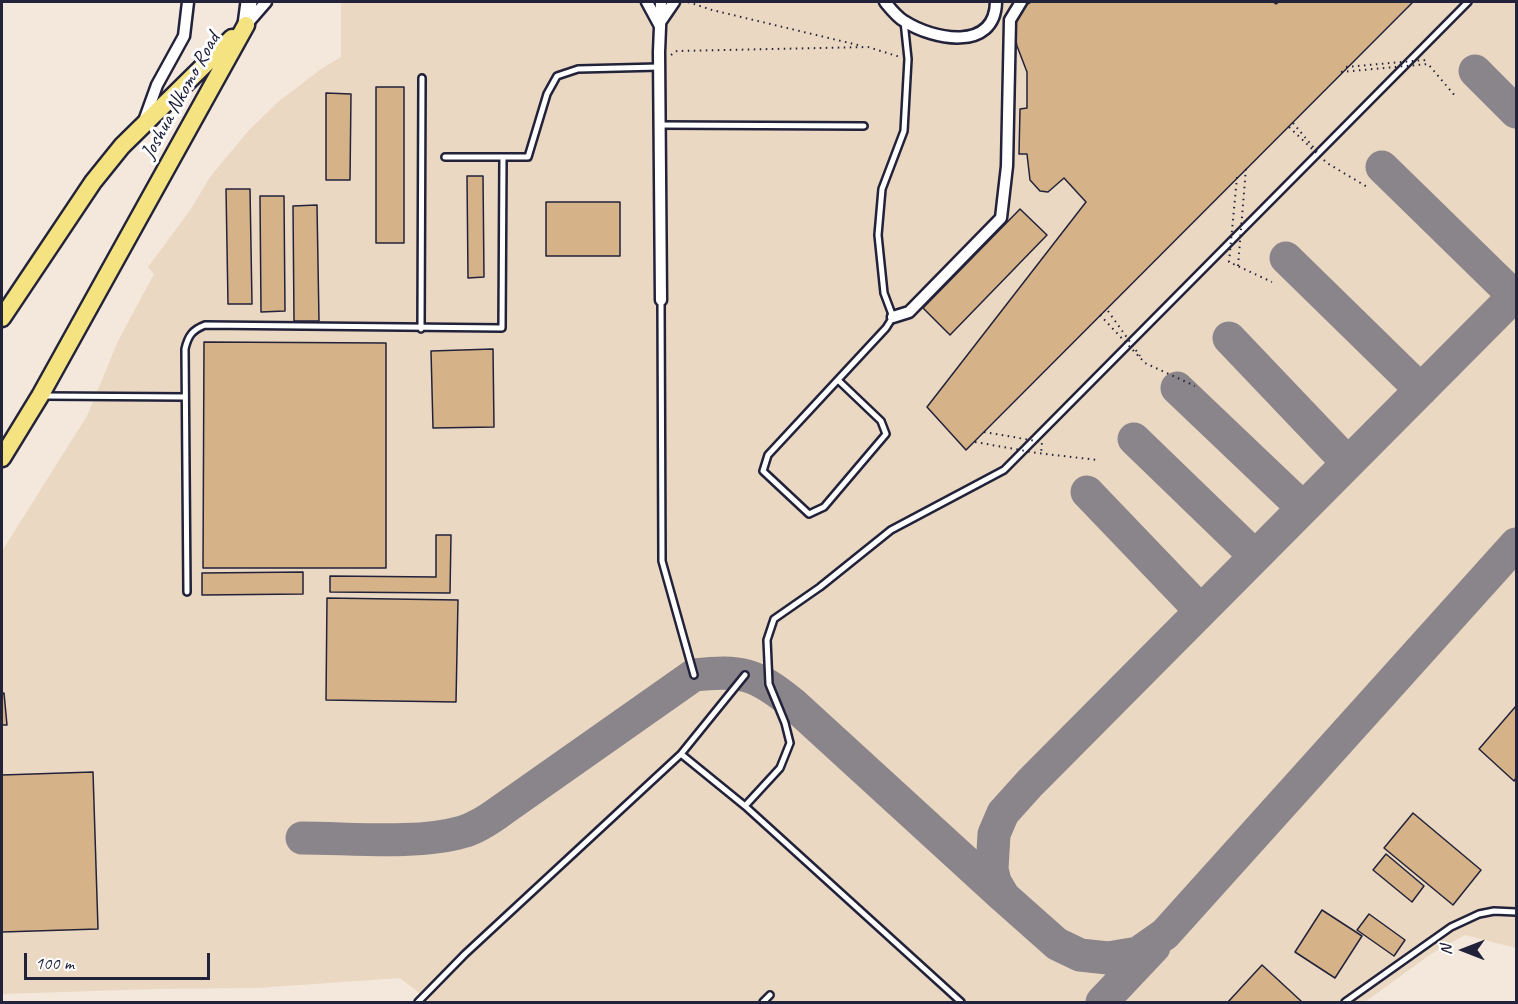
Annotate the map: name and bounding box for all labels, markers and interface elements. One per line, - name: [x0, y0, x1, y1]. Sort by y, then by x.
- street label: Joshua Nkomo Road: [136, 28, 226, 164]
- north arrow: [1434, 920, 1494, 980]
- scale bar: [27, 941, 213, 979]
- text: N: [1436, 945, 1456, 955]
- text: 100 m: [35, 952, 74, 974]

